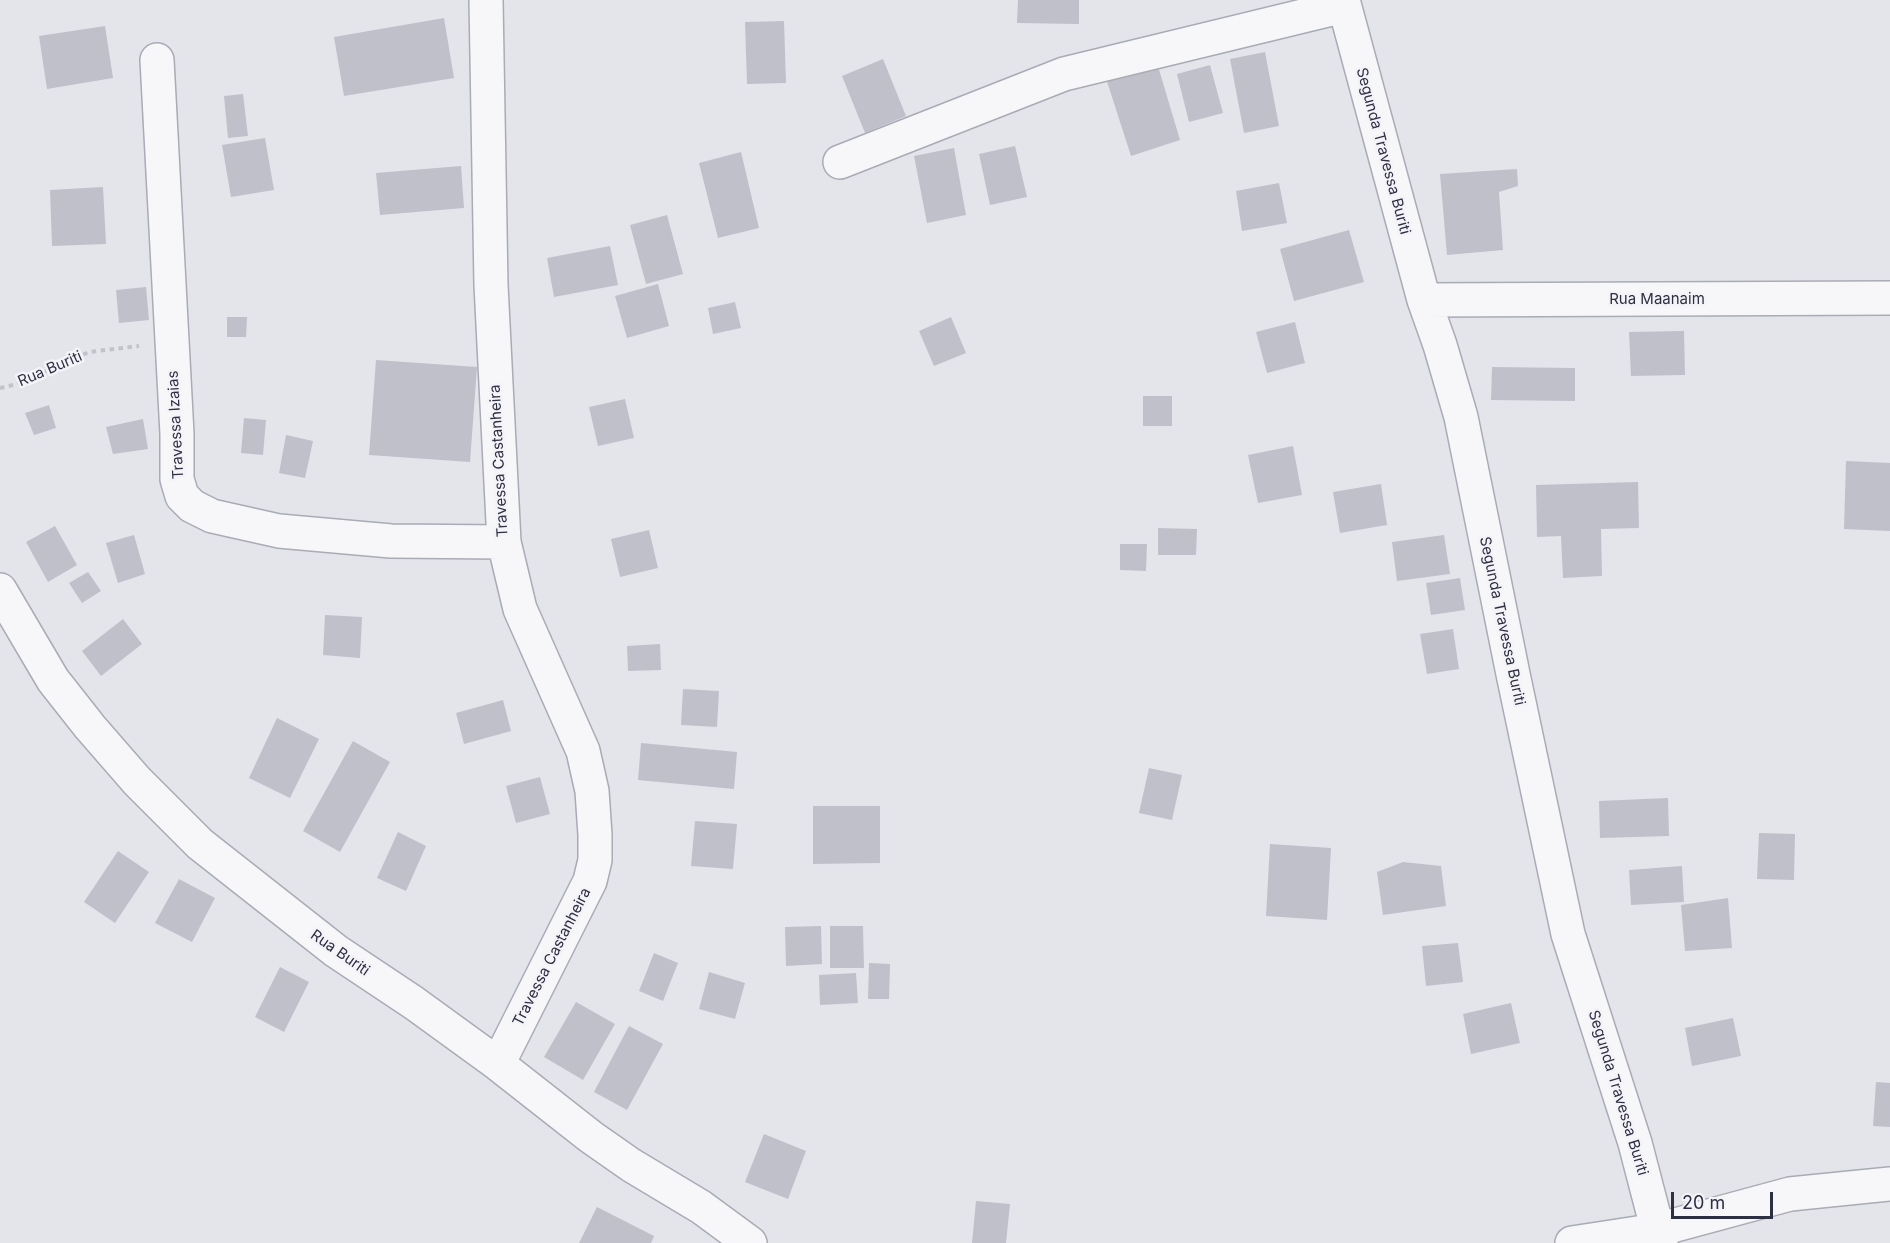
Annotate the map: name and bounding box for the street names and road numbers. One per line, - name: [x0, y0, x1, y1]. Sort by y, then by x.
- street label: Segunda Travessa Buriti: [1352, 66, 1414, 236]
- street label: Rua Maanaim: [1609, 290, 1705, 308]
- street label: Rua Buriti: [15, 347, 85, 391]
- street label: Travessa Izaias: [164, 370, 188, 480]
- street label: Travessa Castanheira: [486, 384, 512, 538]
- street label: Segunda Travessa Buriti: [1475, 535, 1529, 707]
- street label: Travessa Castanheira: [509, 885, 595, 1029]
- street label: Rua Buriti: [307, 926, 373, 980]
- street label: Segunda Travessa Buriti: [1584, 1008, 1652, 1178]

